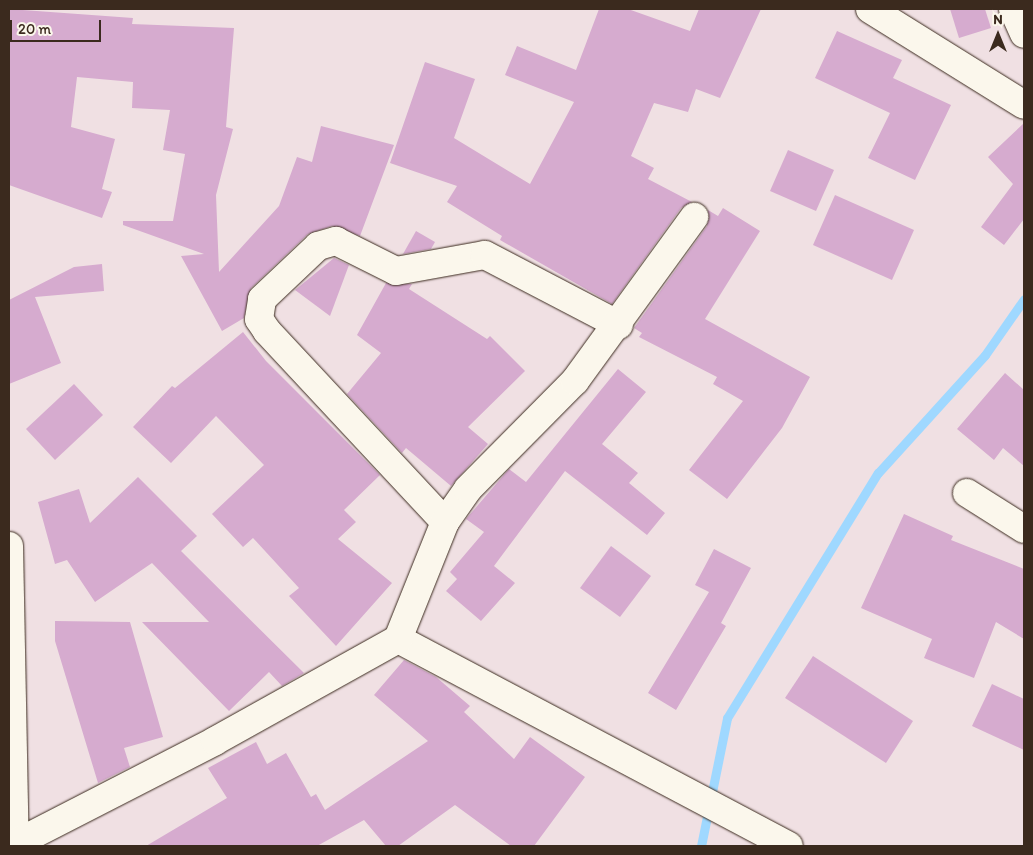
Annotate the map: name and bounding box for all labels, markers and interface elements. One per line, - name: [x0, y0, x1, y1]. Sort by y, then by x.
- scale bar: [12, 10, 104, 42]
- north arrow: [973, 10, 1023, 60]
- text: N: [993, 11, 1003, 28]
- text: 20 m: [18, 20, 51, 38]

